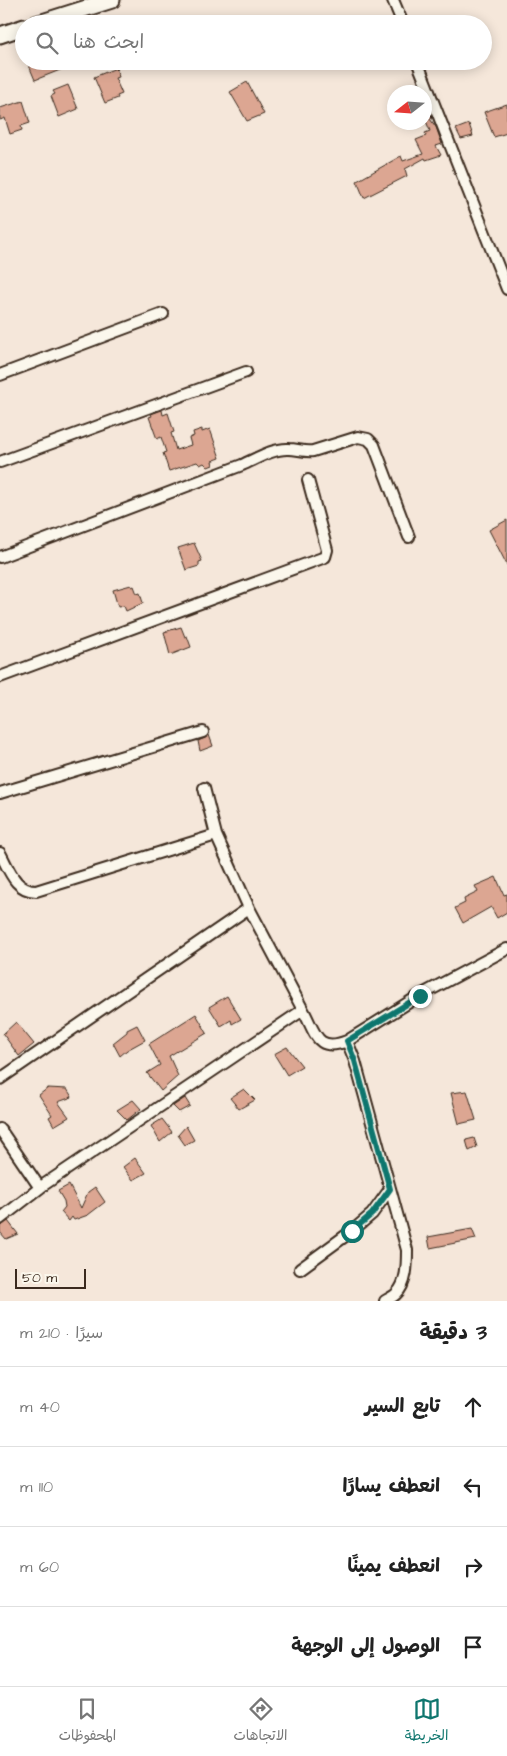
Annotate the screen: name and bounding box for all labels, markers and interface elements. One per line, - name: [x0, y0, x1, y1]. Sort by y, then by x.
- search box: [15, 15, 492, 70]
- icon: search: [33, 29, 61, 57]
- text: ابحث هنا: [73, 29, 144, 56]
- north arrow: [387, 85, 432, 130]
- route end: [409, 985, 432, 1008]
- route start: [341, 1220, 364, 1243]
- scale bar: [15, 1266, 86, 1289]
- text: 50 m: [22, 1268, 57, 1288]
- text: 3 دقيقة: [419, 1318, 487, 1347]
- text: سيرًا · 210 m: [20, 1322, 103, 1344]
- text: تابع السير: [365, 1393, 440, 1420]
- icon: ahead: [459, 1393, 487, 1421]
- text: 40 m: [20, 1396, 60, 1418]
- text: انعطف يسارًا: [343, 1473, 440, 1500]
- icon: left: [459, 1473, 487, 1501]
- text: 110 m: [20, 1476, 53, 1498]
- text: انعطف يمينًا: [348, 1553, 440, 1580]
- icon: right: [459, 1553, 487, 1581]
- text: 60 m: [20, 1556, 59, 1578]
- text: الوصول إلى الوجهة: [291, 1633, 440, 1660]
- icon: arrive: [459, 1633, 487, 1661]
- tab: المحفوظات: [59, 1695, 116, 1748]
- tab: الاتجاهات: [233, 1695, 288, 1748]
- tab: الخريطة: [405, 1695, 448, 1748]

